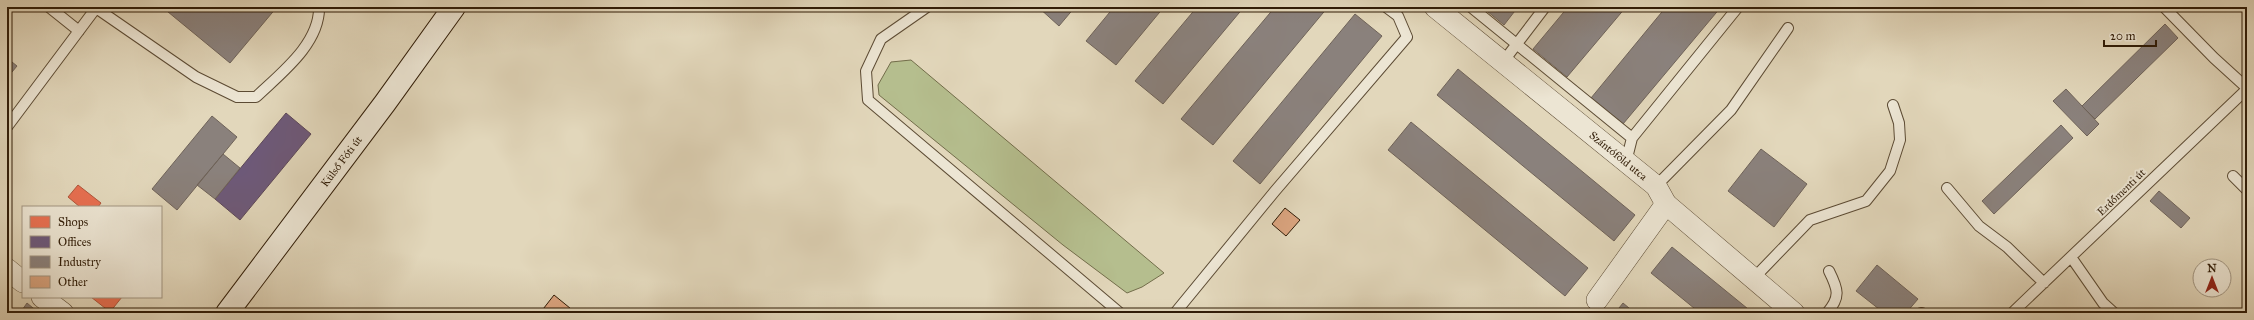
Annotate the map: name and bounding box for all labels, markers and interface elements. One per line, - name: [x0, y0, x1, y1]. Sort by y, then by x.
- scale bar: [2104, 22, 2156, 48]
- text: 20 m: [2110, 29, 2136, 43]
- street label: Szántóföld utca: [1587, 129, 1650, 183]
- street label: Külső Fóti út: [318, 133, 365, 189]
- street label: Erdőmenti út: [2095, 166, 2148, 219]
- legend: [22, 206, 162, 298]
- text: Shops: [58, 215, 88, 229]
- text: Offices: [58, 235, 91, 249]
- text: Industry: [58, 255, 101, 269]
- north arrow: [2192, 258, 2232, 298]
- text: N: [2207, 262, 2217, 275]
- text: Other: [58, 275, 88, 289]

